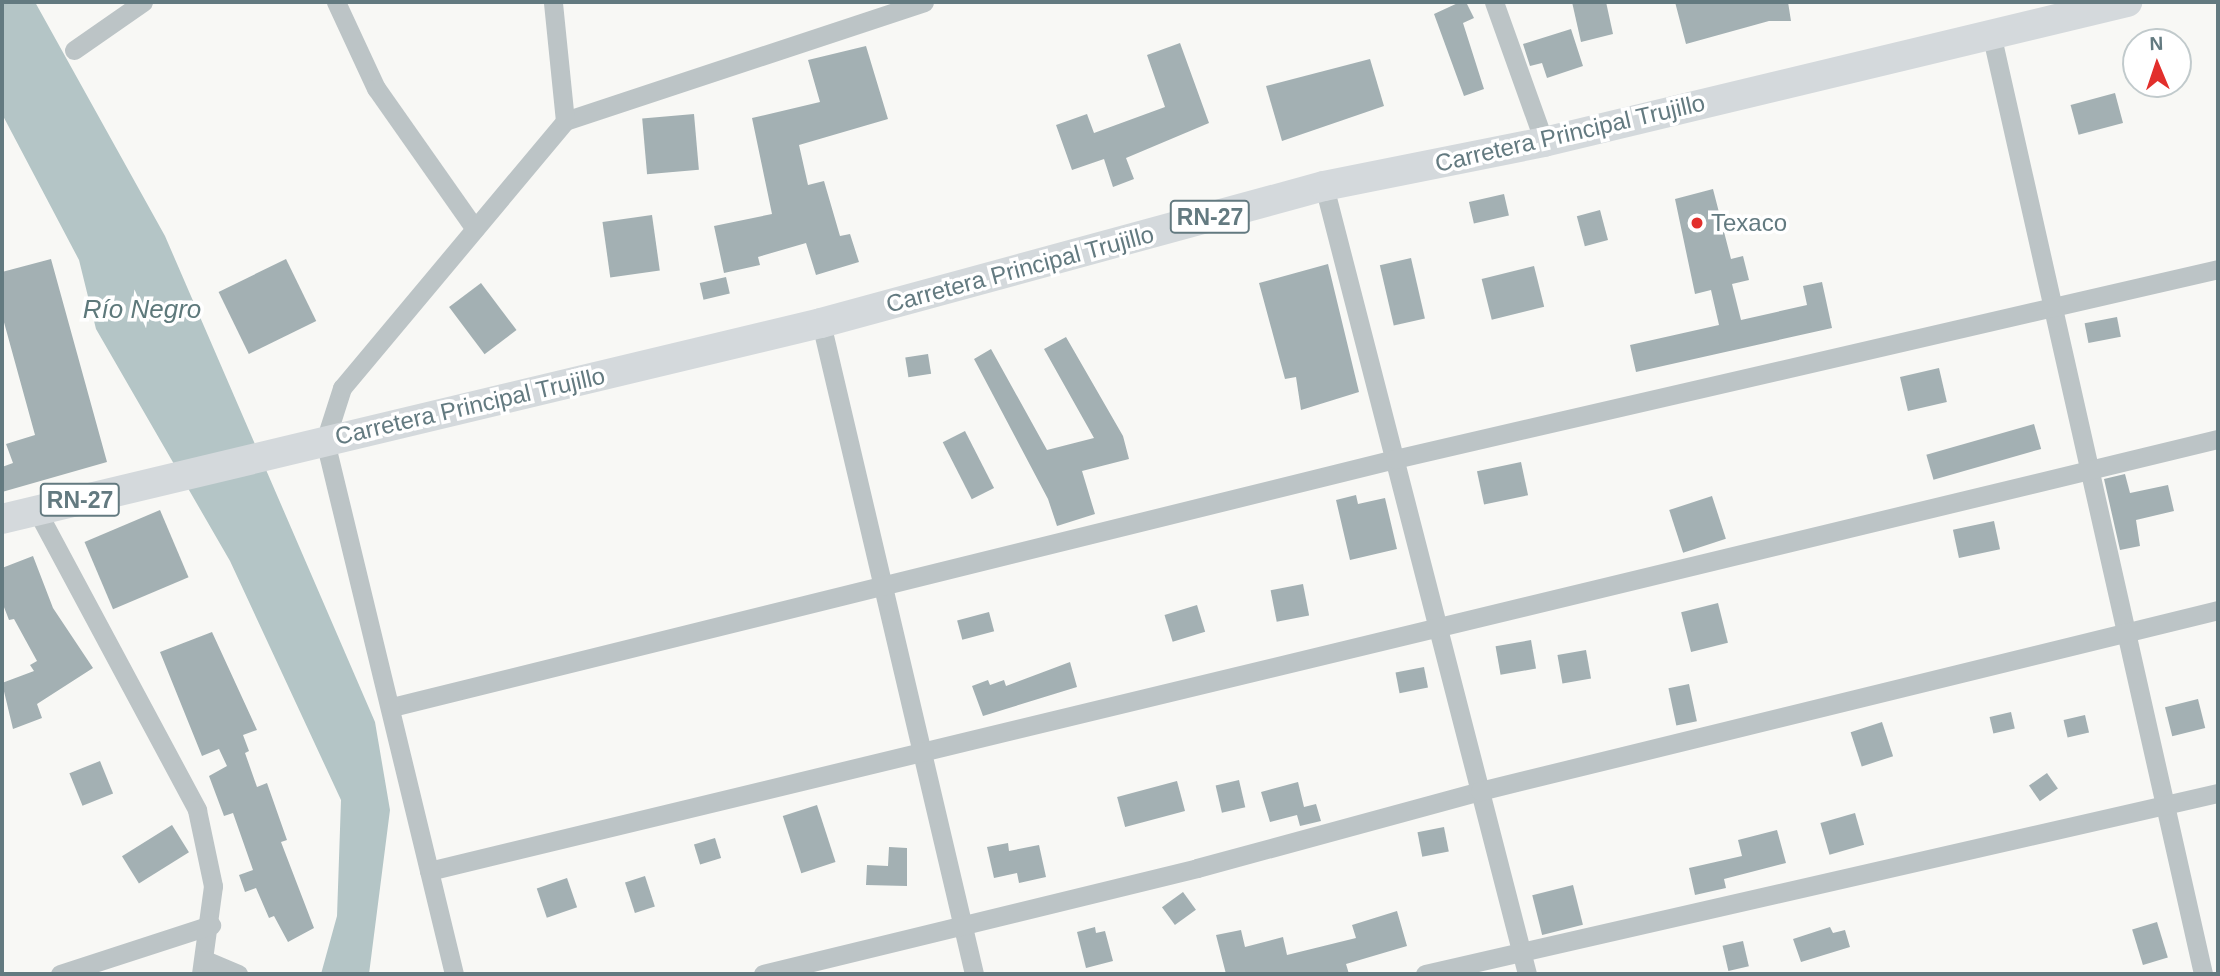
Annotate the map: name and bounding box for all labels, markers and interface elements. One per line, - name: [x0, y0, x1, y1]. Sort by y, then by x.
- north arrow: [2122, 28, 2192, 98]
- text: N: [2149, 33, 2164, 54]
- street label: Carretera Principal Trujillo: [1432, 88, 1708, 178]
- road number: RN-27: [1170, 198, 1250, 236]
- place label: Texaco: [1711, 209, 1787, 237]
- marker: Texaco: [1689, 215, 1705, 231]
- street label: Carretera Principal Trujillo: [883, 219, 1157, 319]
- water label: Río Negro: [83, 294, 201, 326]
- street label: Carretera Principal Trujillo: [332, 361, 608, 451]
- road number: RN-27: [40, 480, 120, 520]

